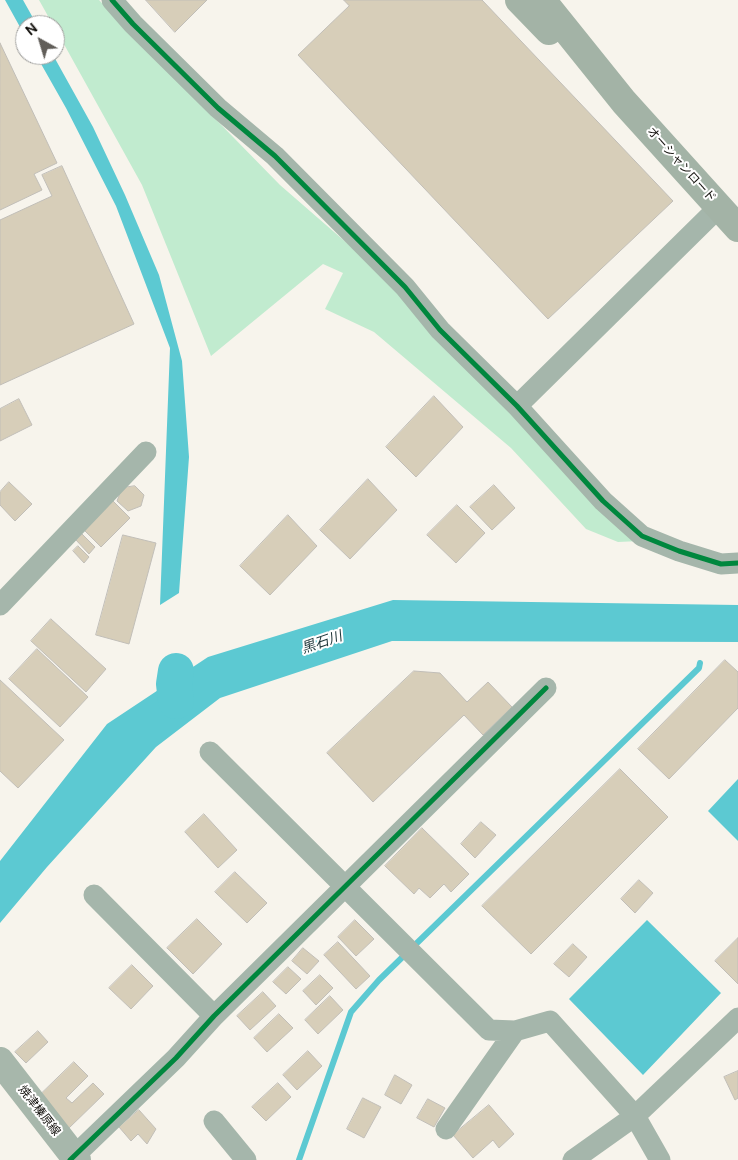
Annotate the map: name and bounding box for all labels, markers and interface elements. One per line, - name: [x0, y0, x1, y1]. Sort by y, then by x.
- north arrow: [15, 15, 65, 65]
- text: N: [22, 19, 41, 39]
- street label: オーシャンロード: [644, 125, 718, 205]
- water label: 黒石川: [299, 628, 345, 658]
- street label: 焼津榛原線: [15, 1083, 63, 1139]

